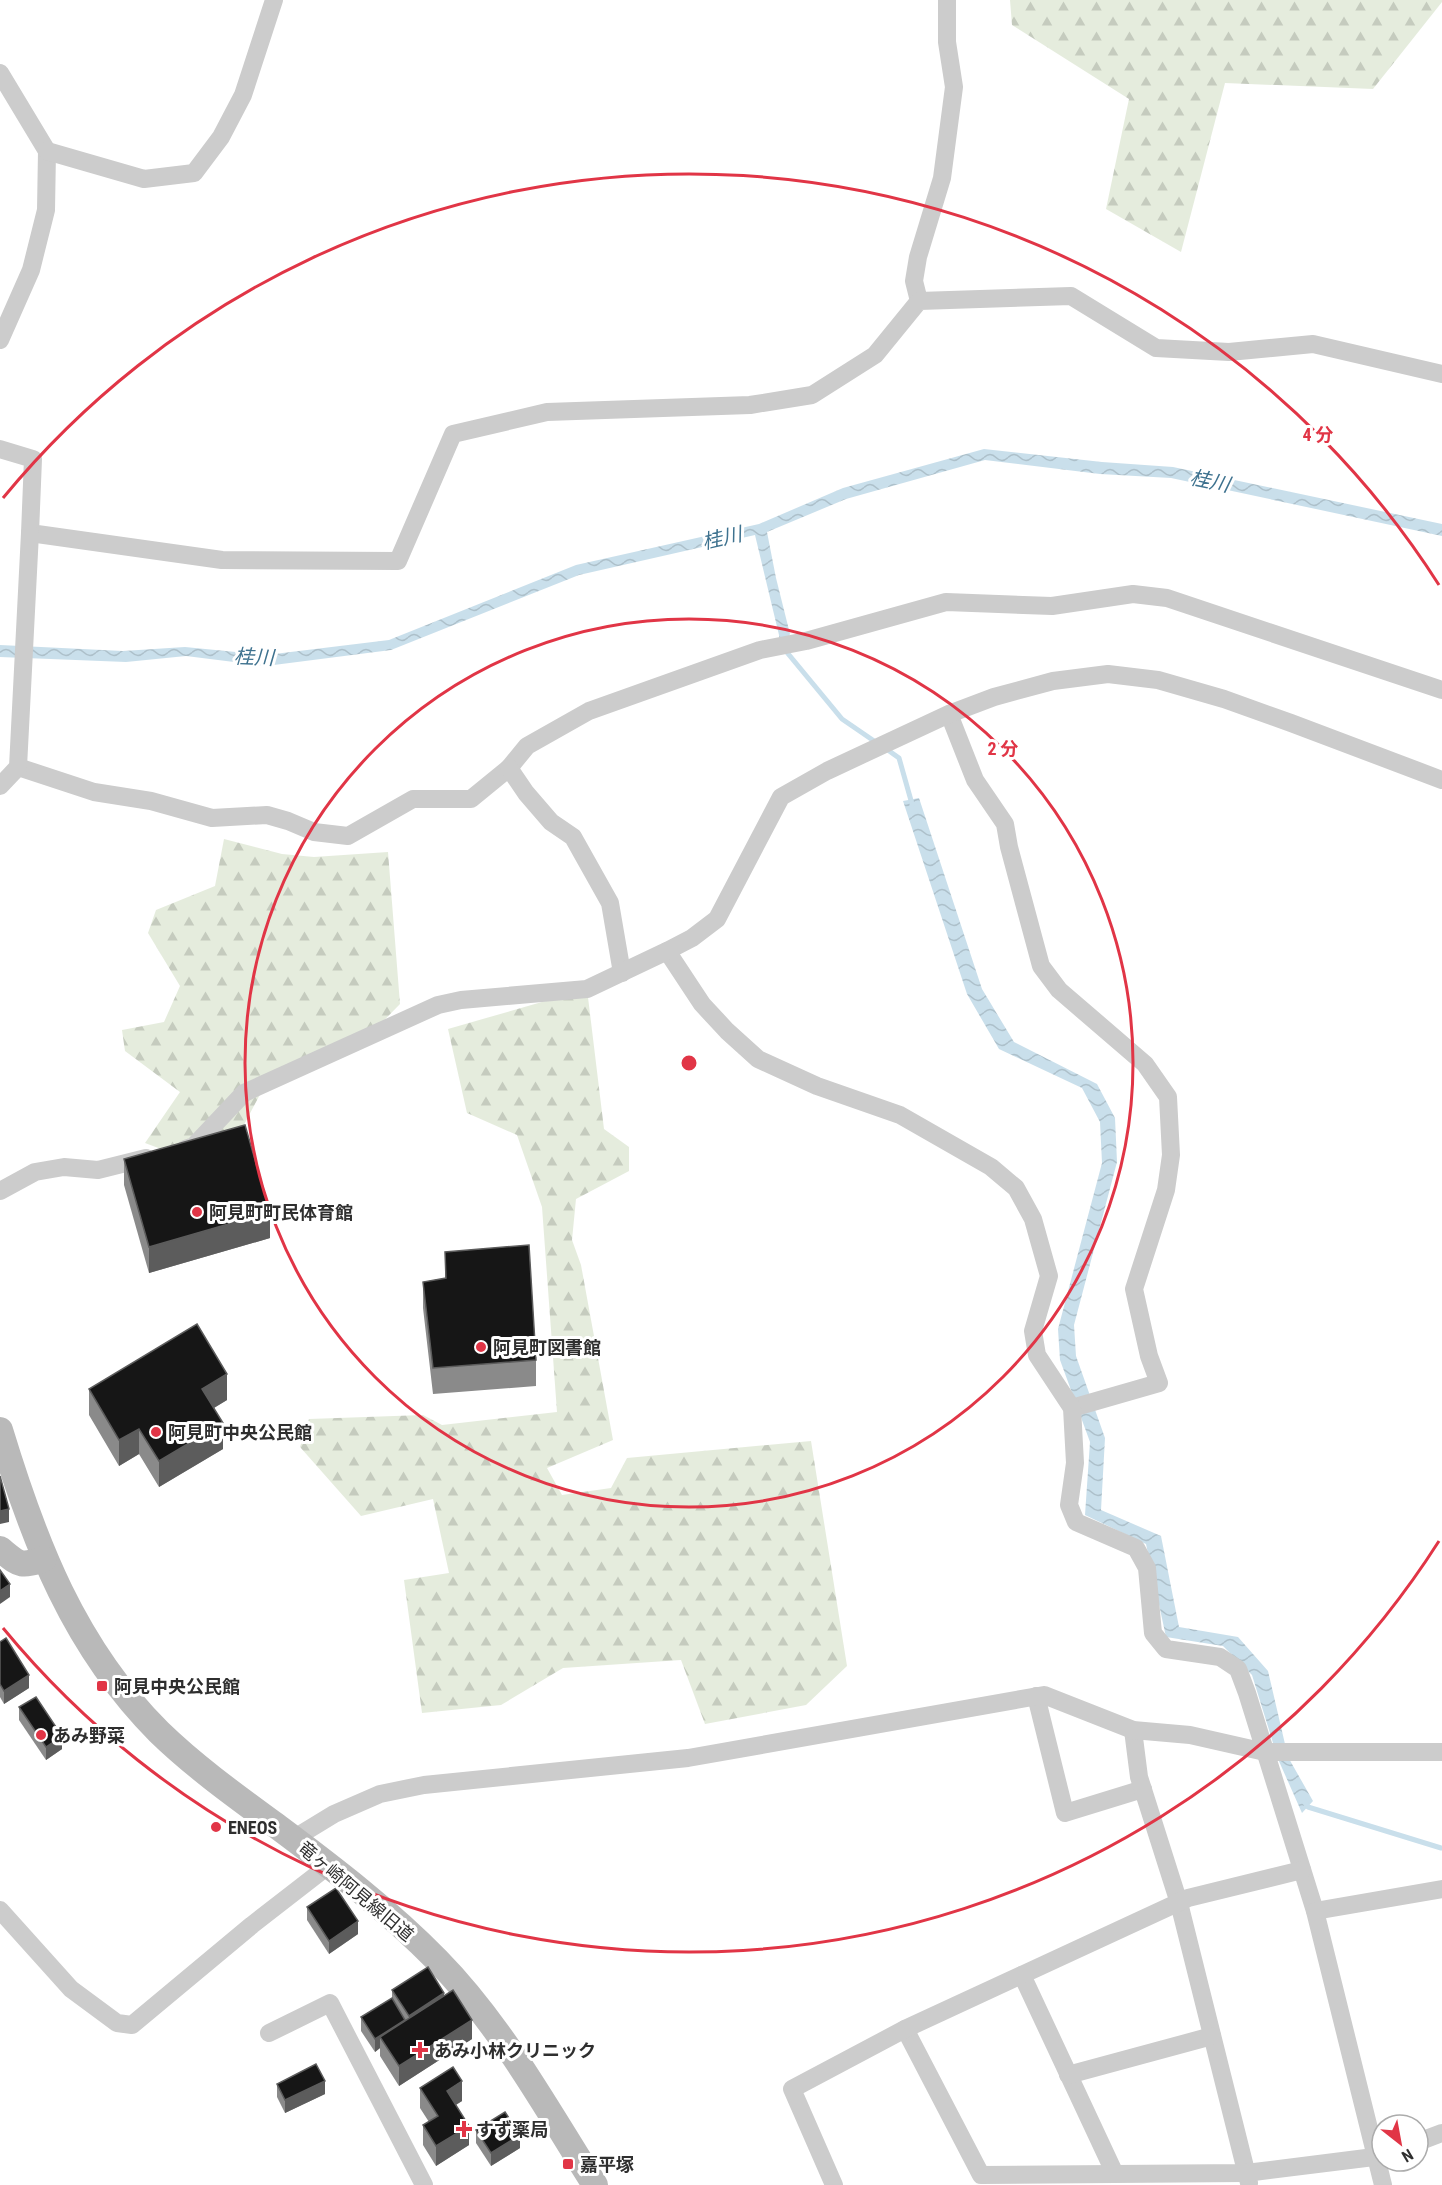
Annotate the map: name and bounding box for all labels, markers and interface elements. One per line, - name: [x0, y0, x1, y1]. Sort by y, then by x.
- text: 4 分: [1302, 424, 1334, 445]
- water label: 桂川: [1188, 465, 1234, 497]
- water label: 桂川: [700, 521, 746, 554]
- water label: 桂川: [234, 644, 276, 670]
- text: 2 分: [987, 738, 1019, 759]
- centre of rings: [679, 1053, 699, 1073]
- place label: 阿見町町民体育館: [209, 1202, 353, 1223]
- marker: 阿見町町民体育館: [190, 1205, 204, 1219]
- place label: 阿見町図書館: [493, 1337, 601, 1358]
- marker: 阿見町図書館: [474, 1340, 488, 1354]
- place label: 阿見町中央公民館: [168, 1422, 312, 1443]
- marker: 阿見町中央公民館: [149, 1425, 163, 1439]
- place label: 阿見中央公民館: [114, 1676, 240, 1697]
- marker: 阿見中央公民館: [95, 1679, 109, 1693]
- place label: あみ野菜: [53, 1725, 125, 1746]
- marker: あみ野菜: [34, 1728, 48, 1742]
- place label: ENEOS: [228, 1817, 278, 1838]
- marker: ENEOS: [209, 1820, 223, 1834]
- street label: 竜ヶ崎阿見線旧道: [294, 1837, 418, 1945]
- place label: あみ小林クリニック: [434, 2040, 596, 2061]
- marker: あみ小林クリニック: [411, 2041, 429, 2059]
- north arrow: [1370, 2113, 1430, 2173]
- place label: すず薬局: [476, 2119, 548, 2140]
- marker: すず薬局: [457, 2122, 471, 2136]
- text: N: [1398, 2145, 1417, 2166]
- place label: 嘉平塚: [580, 2154, 634, 2175]
- marker: 嘉平塚: [561, 2157, 575, 2171]

